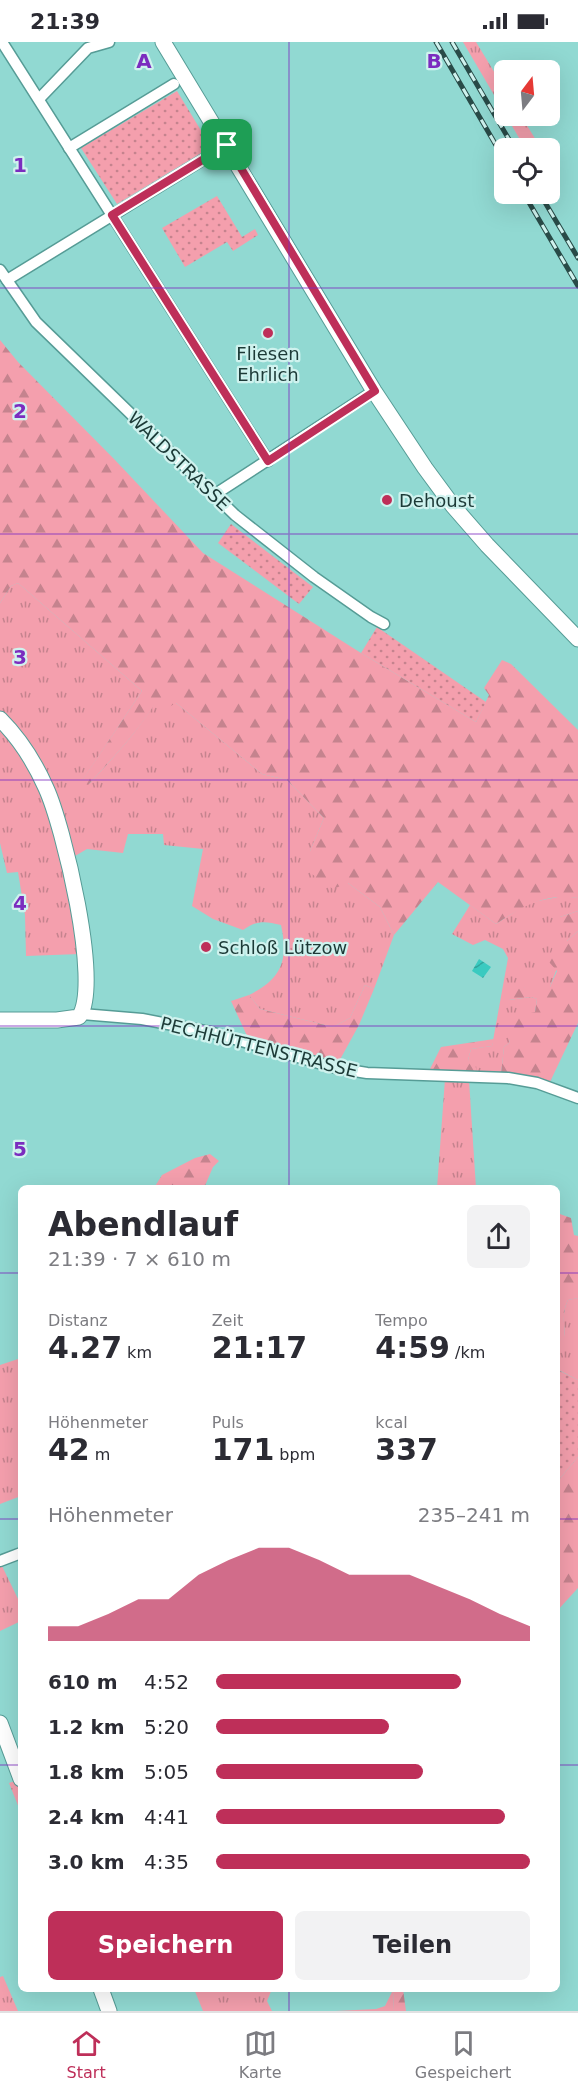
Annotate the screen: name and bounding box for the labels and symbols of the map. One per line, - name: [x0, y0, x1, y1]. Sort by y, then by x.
- text: A: [136, 49, 152, 73]
- text: B: [426, 49, 442, 73]
- north arrow: [494, 60, 560, 126]
- pin: [201, 119, 252, 170]
- text: 1: [13, 153, 27, 177]
- marker: Fliesen Ehrlich: [261, 326, 275, 340]
- place label: Fliesen Ehrlich: [236, 343, 300, 385]
- text: 2: [13, 399, 27, 423]
- street label: WALDSTRASSE: [124, 407, 234, 515]
- place label: Dehoust: [399, 490, 474, 511]
- marker: Dehoust: [380, 493, 394, 507]
- text: 3: [13, 645, 27, 669]
- text: 4: [13, 891, 27, 915]
- place label: Schloß Lützow: [218, 937, 347, 958]
- marker: Schloß Lützow: [199, 940, 213, 954]
- street label: PECHHÜTTENSTRASSE: [158, 1012, 360, 1082]
- text: 5: [13, 1137, 27, 1161]

